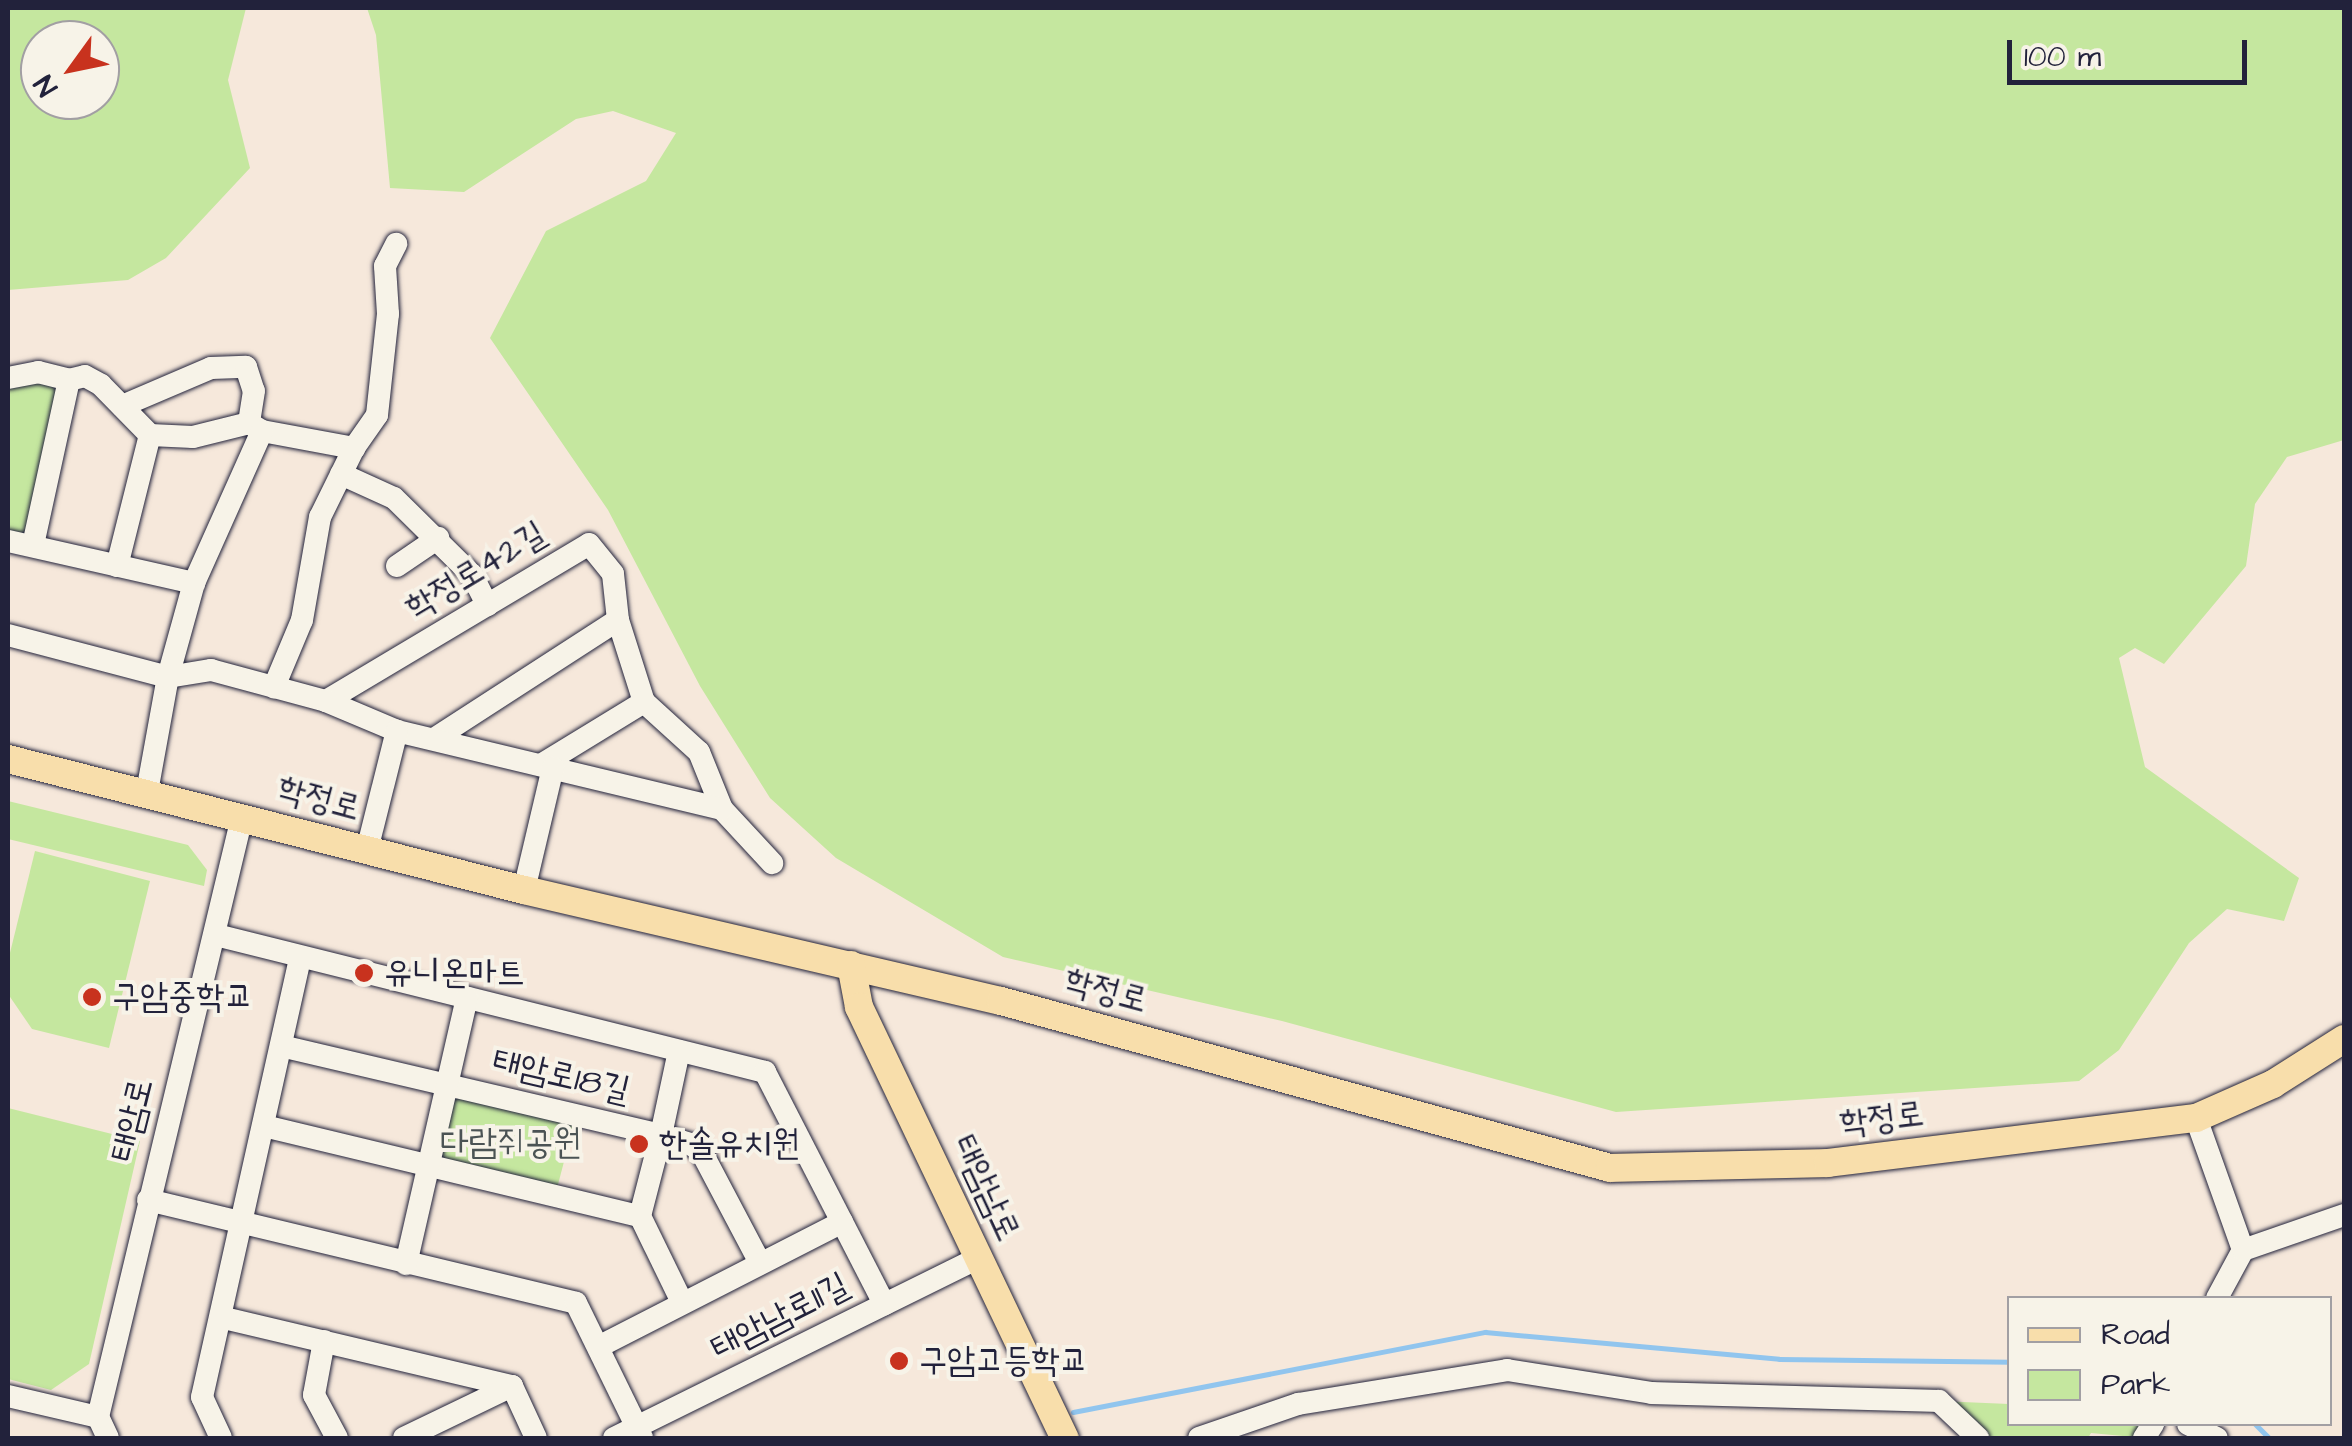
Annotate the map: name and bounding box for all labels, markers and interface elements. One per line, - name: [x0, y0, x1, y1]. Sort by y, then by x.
- north arrow: [20, 20, 120, 120]
- scale bar: [2012, 20, 2252, 82]
- text: 100 m: [2024, 36, 2101, 78]
- text: N: [25, 68, 67, 104]
- street label: 학정로42길: [398, 513, 554, 629]
- street label: 학정로: [273, 768, 365, 830]
- place label: 유니온마트: [384, 952, 525, 994]
- street label: 학정로: [1060, 960, 1152, 1022]
- marker: 유니온마트: [353, 962, 375, 984]
- place label: 구암중학교: [112, 976, 253, 1018]
- marker: 구암중학교: [81, 986, 103, 1008]
- street label: 태암로18길: [488, 1040, 634, 1112]
- street label: 태암로: [101, 1074, 163, 1166]
- street label: 학정로: [1838, 1093, 1926, 1145]
- park label: 다람쥐공원: [441, 1122, 581, 1164]
- place label: 한솔유치원: [659, 1123, 800, 1165]
- street label: 태암남로: [943, 1128, 1029, 1248]
- marker: 한솔유치원: [628, 1133, 650, 1155]
- street label: 태암남로11길: [704, 1264, 856, 1370]
- legend: [2007, 1296, 2332, 1426]
- text: Road: [2101, 1314, 2170, 1356]
- place label: 구암고등학교: [919, 1340, 1088, 1382]
- marker: 구암고등학교: [888, 1350, 910, 1372]
- text: Park: [2101, 1364, 2170, 1406]

